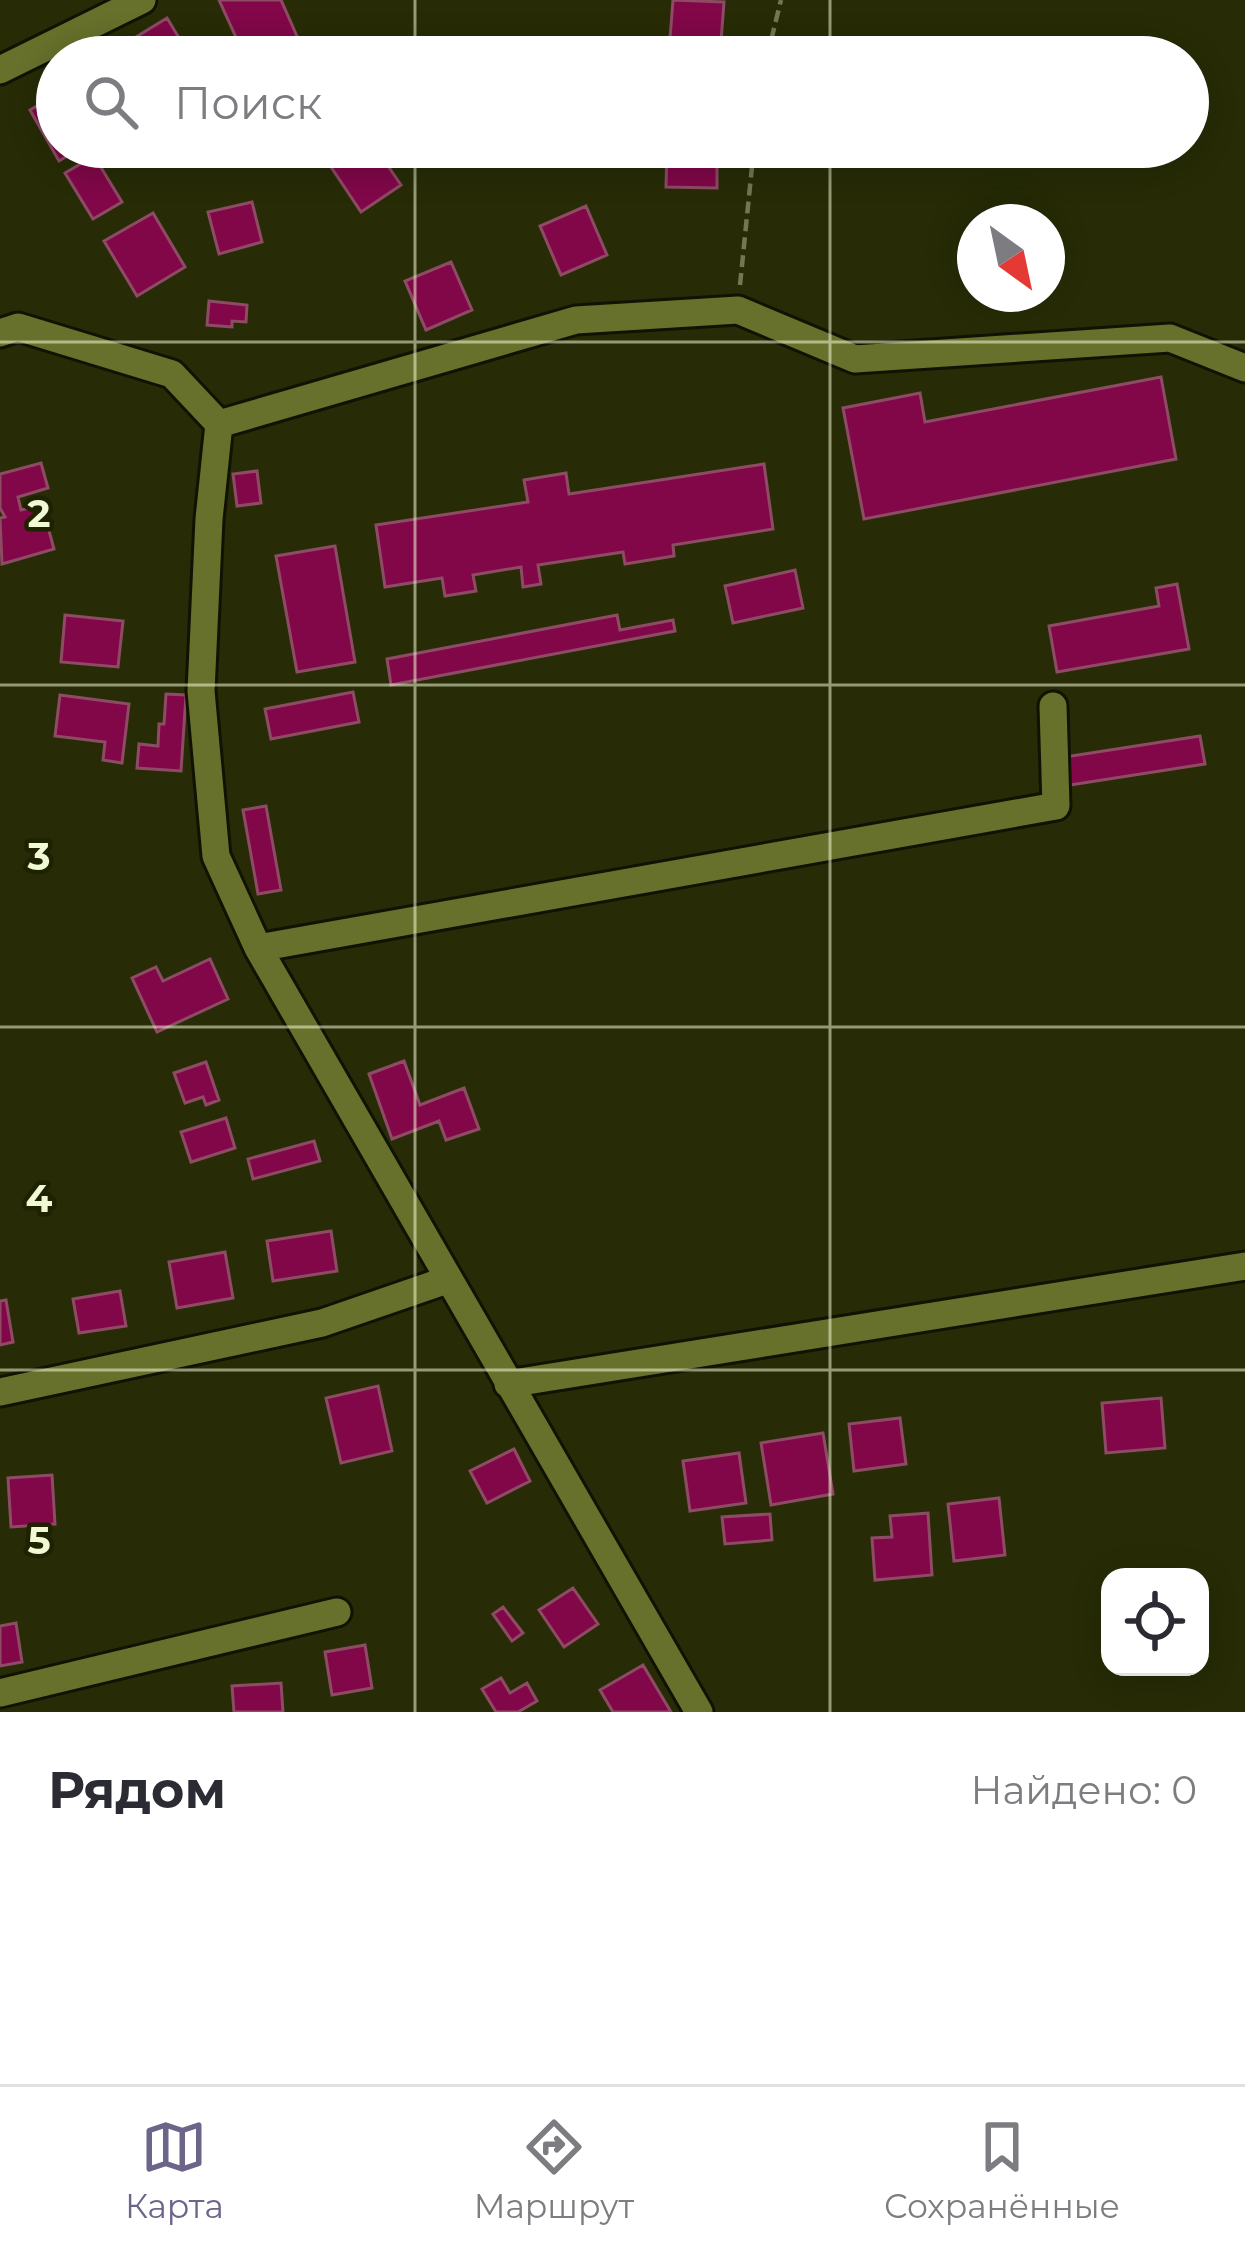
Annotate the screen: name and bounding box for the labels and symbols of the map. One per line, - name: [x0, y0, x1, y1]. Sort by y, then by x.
- north arrow: [957, 204, 1065, 312]
- text: 2: [27, 489, 51, 537]
- text: 3: [26, 832, 51, 880]
- text: 4: [26, 1174, 53, 1222]
- text: 5: [27, 1516, 51, 1564]

